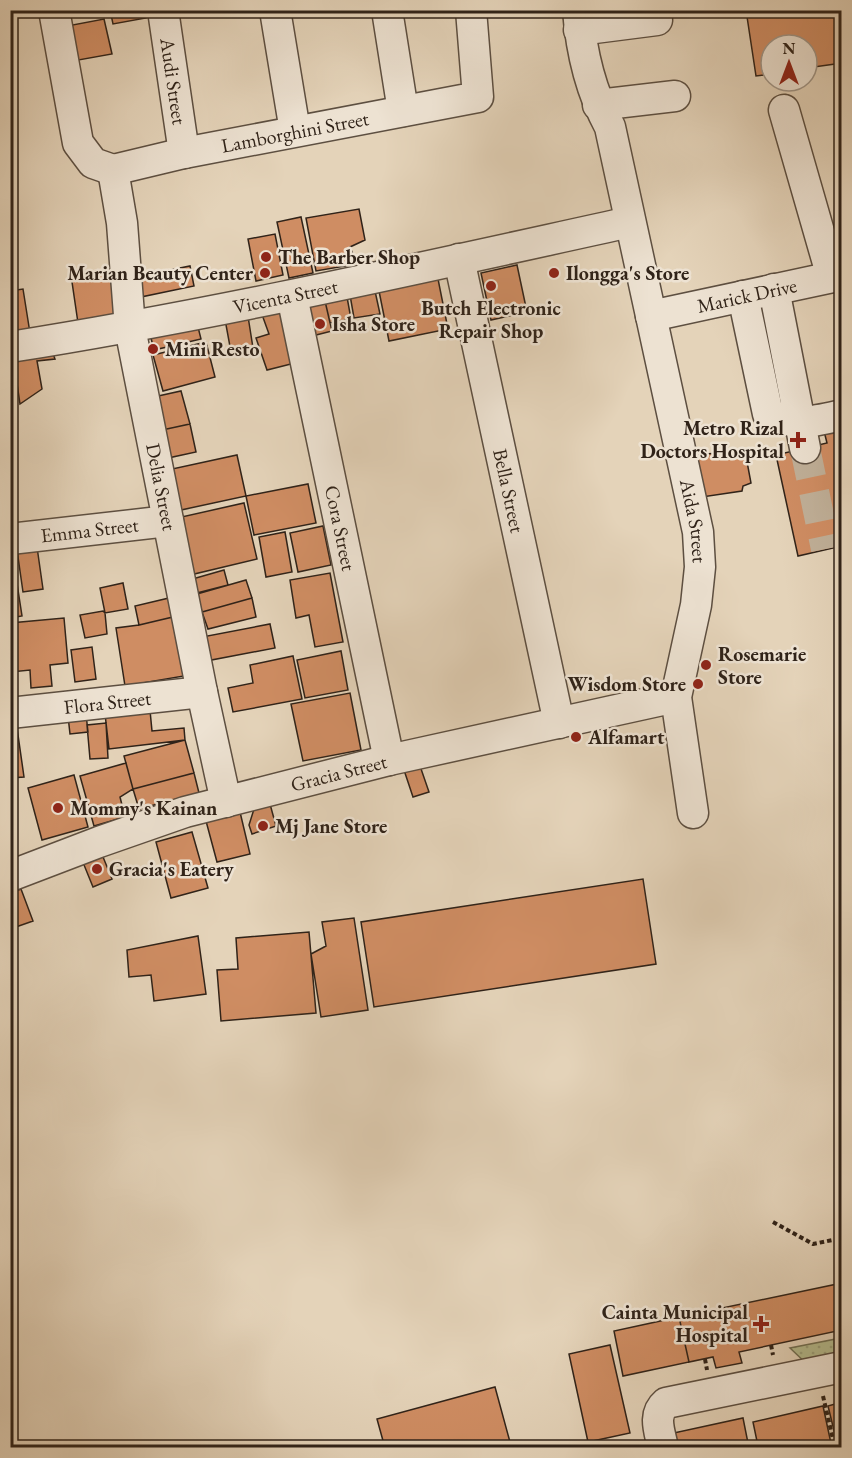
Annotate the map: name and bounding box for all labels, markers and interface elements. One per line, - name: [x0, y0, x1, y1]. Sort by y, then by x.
- north arrow: [759, 33, 819, 93]
- street label: Audi Street: [154, 35, 193, 127]
- text: N: [783, 38, 796, 59]
- street label: Lamborghini Street: [219, 105, 372, 159]
- place label: The Barber Shop: [278, 244, 420, 270]
- marker: The Barber Shop: [259, 250, 273, 264]
- place label: Marian Beauty Center: [67, 260, 254, 286]
- place label: Ilongga's Store: [566, 260, 689, 286]
- marker: Marian Beauty Center: [258, 266, 272, 280]
- marker: Ilongga's Store: [547, 266, 561, 280]
- street label: Marick Drive: [694, 272, 799, 319]
- street label: Vicenta Street: [231, 273, 341, 320]
- marker: Butch Electronic Repair Shop: [484, 279, 498, 293]
- place label: Butch Electronic Repair Shop: [421, 295, 561, 344]
- place label: Isha Store: [332, 311, 415, 337]
- marker: Isha Store: [313, 317, 327, 331]
- place label: Mini Resto: [165, 336, 260, 362]
- marker: Mini Resto: [146, 342, 160, 356]
- place label: Metro Rizal Doctors Hospital: [640, 415, 784, 464]
- marker: Metro Rizal Doctors Hospital: [789, 431, 807, 449]
- street label: Delia Street: [140, 441, 183, 534]
- street label: Bella Street: [487, 446, 531, 536]
- street label: Aida Street: [674, 475, 713, 564]
- street label: Cora Street: [319, 483, 362, 574]
- street label: Emma Street: [39, 511, 141, 548]
- place label: Rosemarie Store: [718, 641, 806, 690]
- marker: Rosemarie Store: [699, 658, 713, 672]
- place label: Wisdom Store: [568, 671, 686, 697]
- marker: Wisdom Store: [691, 677, 705, 691]
- street label: Flora Street: [62, 685, 153, 720]
- place label: Alfamart: [587, 724, 665, 750]
- marker: Alfamart: [569, 730, 583, 744]
- street label: Gracia Street: [288, 748, 390, 798]
- place label: Mommy's Kainan: [70, 795, 217, 821]
- marker: Mommy's Kainan: [51, 801, 65, 815]
- place label: Mj Jane Store: [275, 813, 387, 839]
- marker: Mj Jane Store: [256, 819, 270, 833]
- place label: Gracia's Eatery: [109, 856, 234, 882]
- marker: Gracia's Eatery: [90, 862, 104, 876]
- place label: Cainta Municipal Hospital: [602, 1299, 748, 1348]
- marker: Cainta Municipal Hospital: [752, 1315, 770, 1333]

